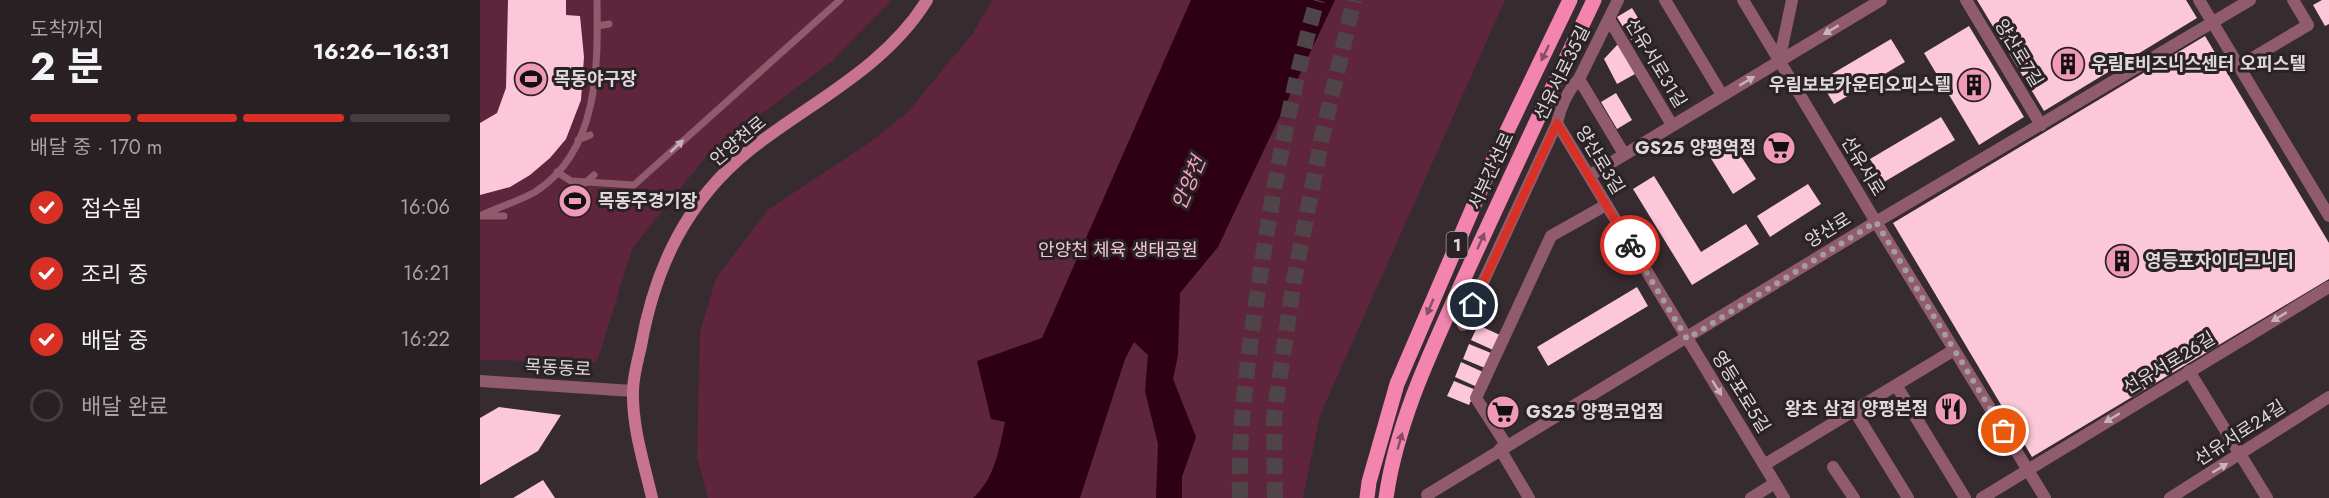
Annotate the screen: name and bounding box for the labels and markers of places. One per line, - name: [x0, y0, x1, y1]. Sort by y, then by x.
- building icon: 우림E비즈니스센터 오피스텔: [2050, 46, 2086, 82]
- place label: 우림E비즈니스센터 오피스텔: [2091, 51, 2306, 77]
- sports icon: 목동야구장: [513, 61, 549, 97]
- place label: 목동야구장: [554, 66, 637, 92]
- building icon: 우림보보카운티오피스텔: [1956, 67, 1992, 103]
- place label: 우림보보카운티오피스텔: [1769, 72, 1951, 98]
- supermarket icon: GS25 양평역점: [1761, 130, 1797, 166]
- place label: GS25 양평역점: [1635, 135, 1756, 161]
- sports icon: 목동주경기장: [557, 183, 593, 219]
- place label: 목동주경기장: [598, 188, 698, 214]
- building icon: 영등포자이디그니티: [2104, 243, 2140, 279]
- place label: 영등포자이디그니티: [2145, 248, 2294, 274]
- pin: [1447, 279, 1498, 330]
- restaurant icon: 왕초 삼겹 양평본점: [1933, 391, 1969, 427]
- supermarket icon: GS25 양평코업점: [1485, 394, 1521, 430]
- place label: 왕초 삼겹 양평본점: [1785, 396, 1928, 422]
- place label: GS25 양평코업점: [1526, 399, 1664, 425]
- pin: [1978, 405, 2029, 456]

